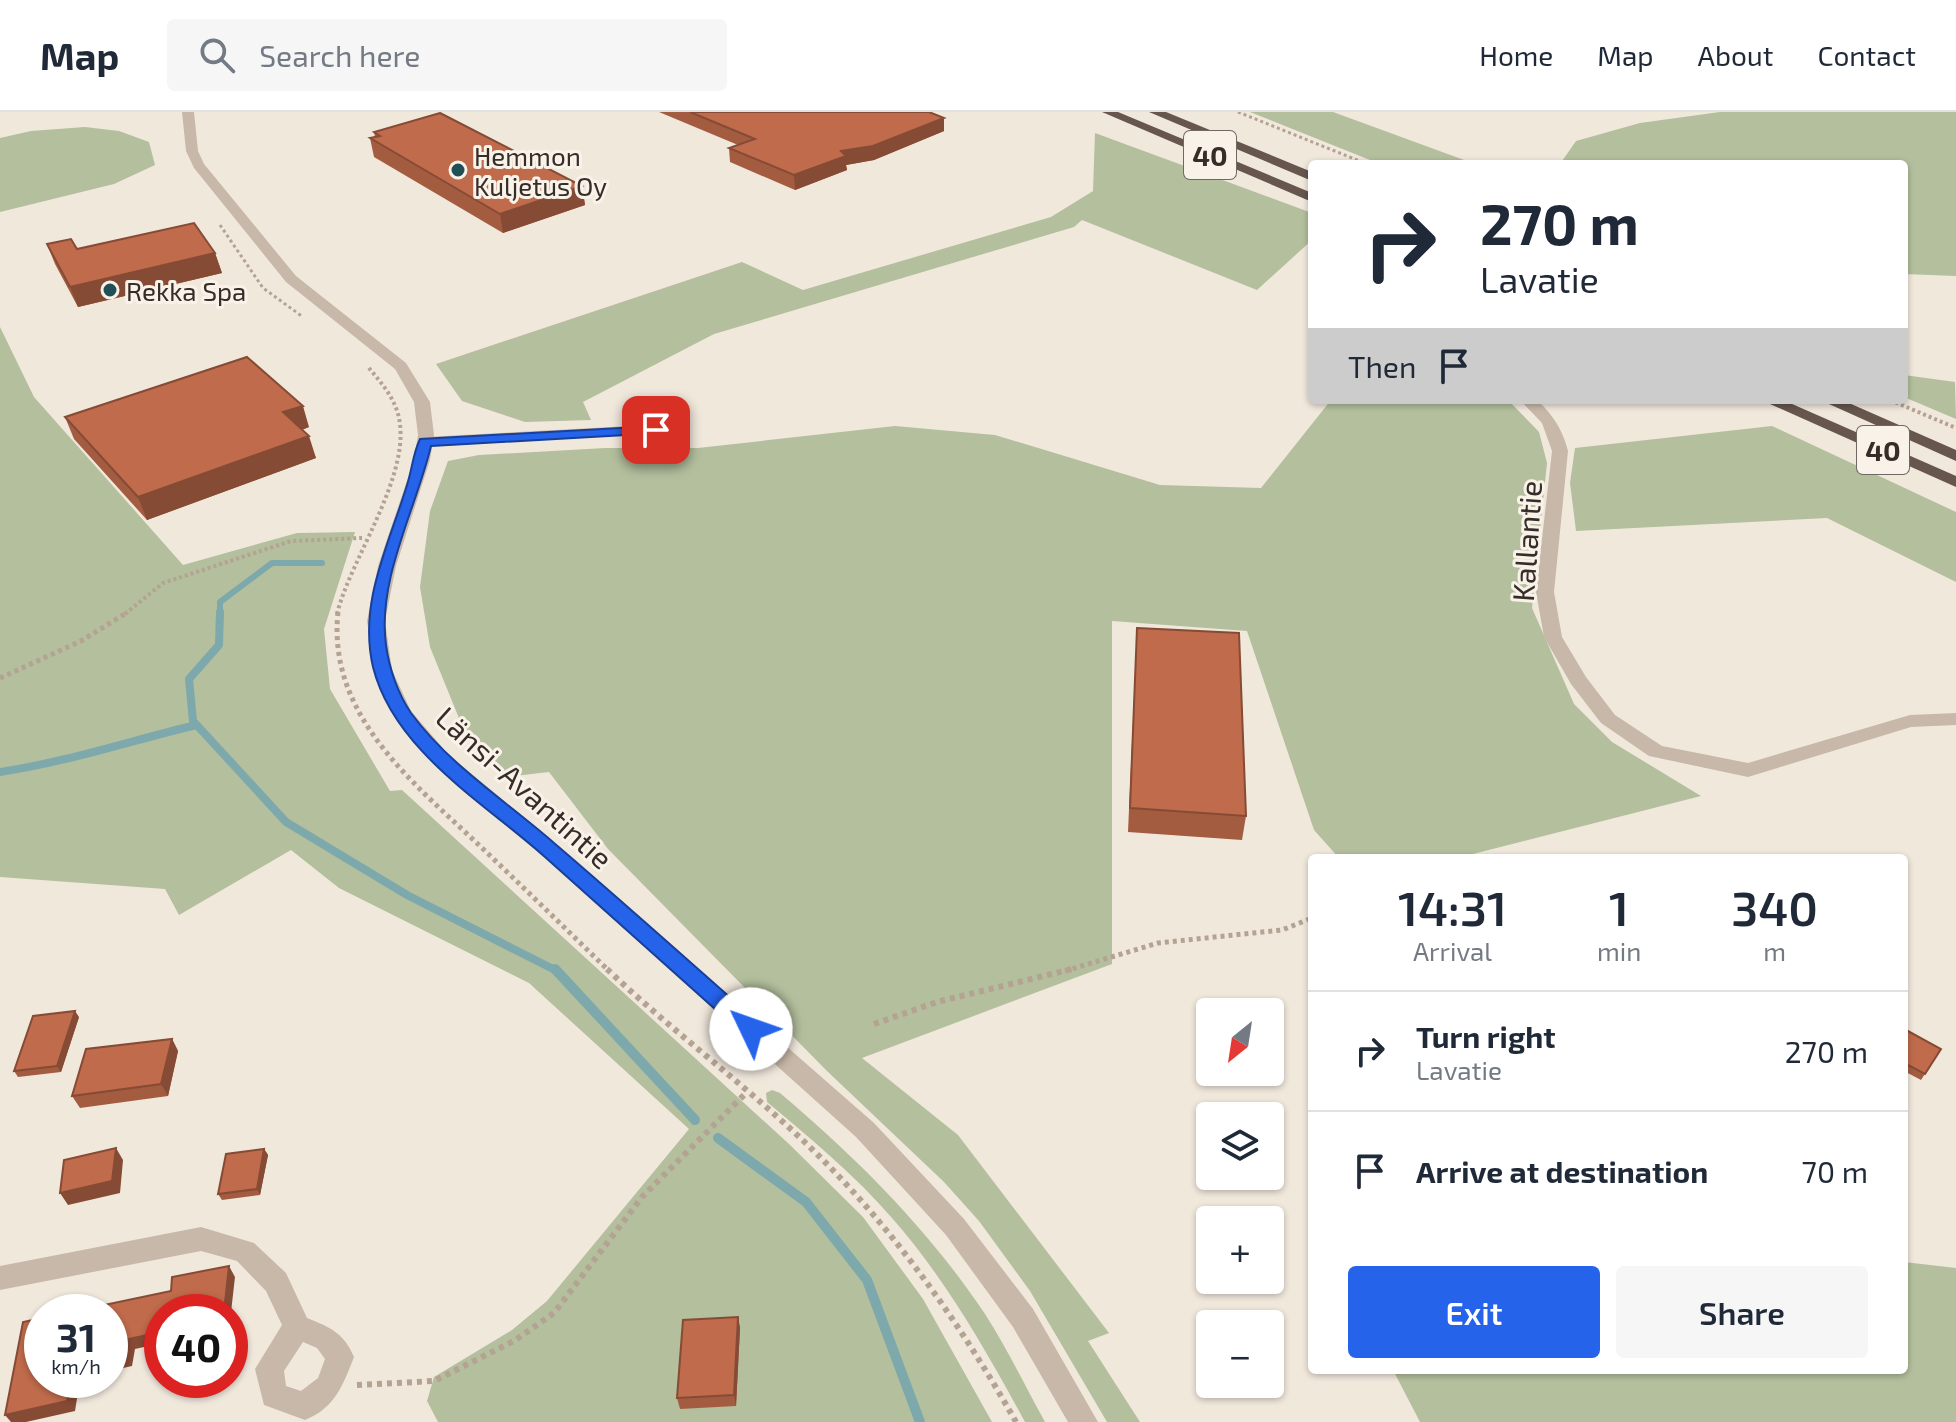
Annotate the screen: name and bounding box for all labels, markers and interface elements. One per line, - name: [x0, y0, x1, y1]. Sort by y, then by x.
- search box: [167, 19, 727, 91]
- text: Map: [40, 32, 119, 78]
- icon: search: [195, 33, 239, 77]
- text: Search here: [259, 37, 420, 73]
- text: Home: [1479, 38, 1553, 72]
- text: Map: [1597, 38, 1654, 72]
- text: About: [1698, 38, 1773, 72]
- text: Contact: [1817, 38, 1916, 72]
- road number: 40: [1184, 131, 1236, 179]
- place label: Hemmon Kuljetus Oy: [474, 140, 607, 201]
- marker: Hemmon Kuljetus Oy: [449, 161, 467, 179]
- text: 270 m: [1480, 189, 1639, 256]
- icon: right: [1348, 192, 1452, 296]
- text: Lavatie: [1480, 257, 1599, 300]
- place label: Rekka Spa: [126, 275, 246, 306]
- marker: Rekka Spa: [101, 281, 119, 299]
- icon: arrive: [1432, 344, 1476, 388]
- text: Then: [1348, 348, 1416, 384]
- pin: [622, 396, 690, 464]
- icon: arrive: [634, 408, 678, 452]
- road number: 40: [1857, 426, 1909, 474]
- street label: Kallantie: [1504, 479, 1548, 603]
- street label: Länsi-Avantintie: [430, 699, 620, 875]
- text: 14:31: [1398, 878, 1507, 936]
- text: 1: [1609, 878, 1629, 936]
- text: 340: [1731, 878, 1818, 936]
- text: Arrival: [1413, 935, 1492, 966]
- text: min: [1597, 935, 1641, 966]
- text: m: [1763, 935, 1786, 966]
- position arrow: [709, 987, 793, 1071]
- north arrow: [1196, 998, 1284, 1086]
- map controls: [1196, 998, 1284, 1398]
- text: Turn right: [1416, 1018, 1556, 1054]
- icon: right: [1348, 1029, 1392, 1073]
- text: 270 m: [1785, 1033, 1868, 1069]
- text: Lavatie: [1416, 1054, 1502, 1085]
- button: layers: [1196, 1102, 1284, 1190]
- icon: arrive: [1348, 1149, 1392, 1193]
- text: Arrive at destination: [1416, 1153, 1708, 1189]
- text: 70 m: [1802, 1153, 1868, 1189]
- button: +: [1196, 1206, 1284, 1294]
- button: Exit: [1348, 1266, 1600, 1358]
- button: Share: [1616, 1266, 1868, 1358]
- speed limit sign: 40: [144, 1294, 248, 1398]
- button: −: [1196, 1310, 1284, 1398]
- text: 31: [56, 1312, 96, 1360]
- text: km/h: [51, 1354, 101, 1378]

